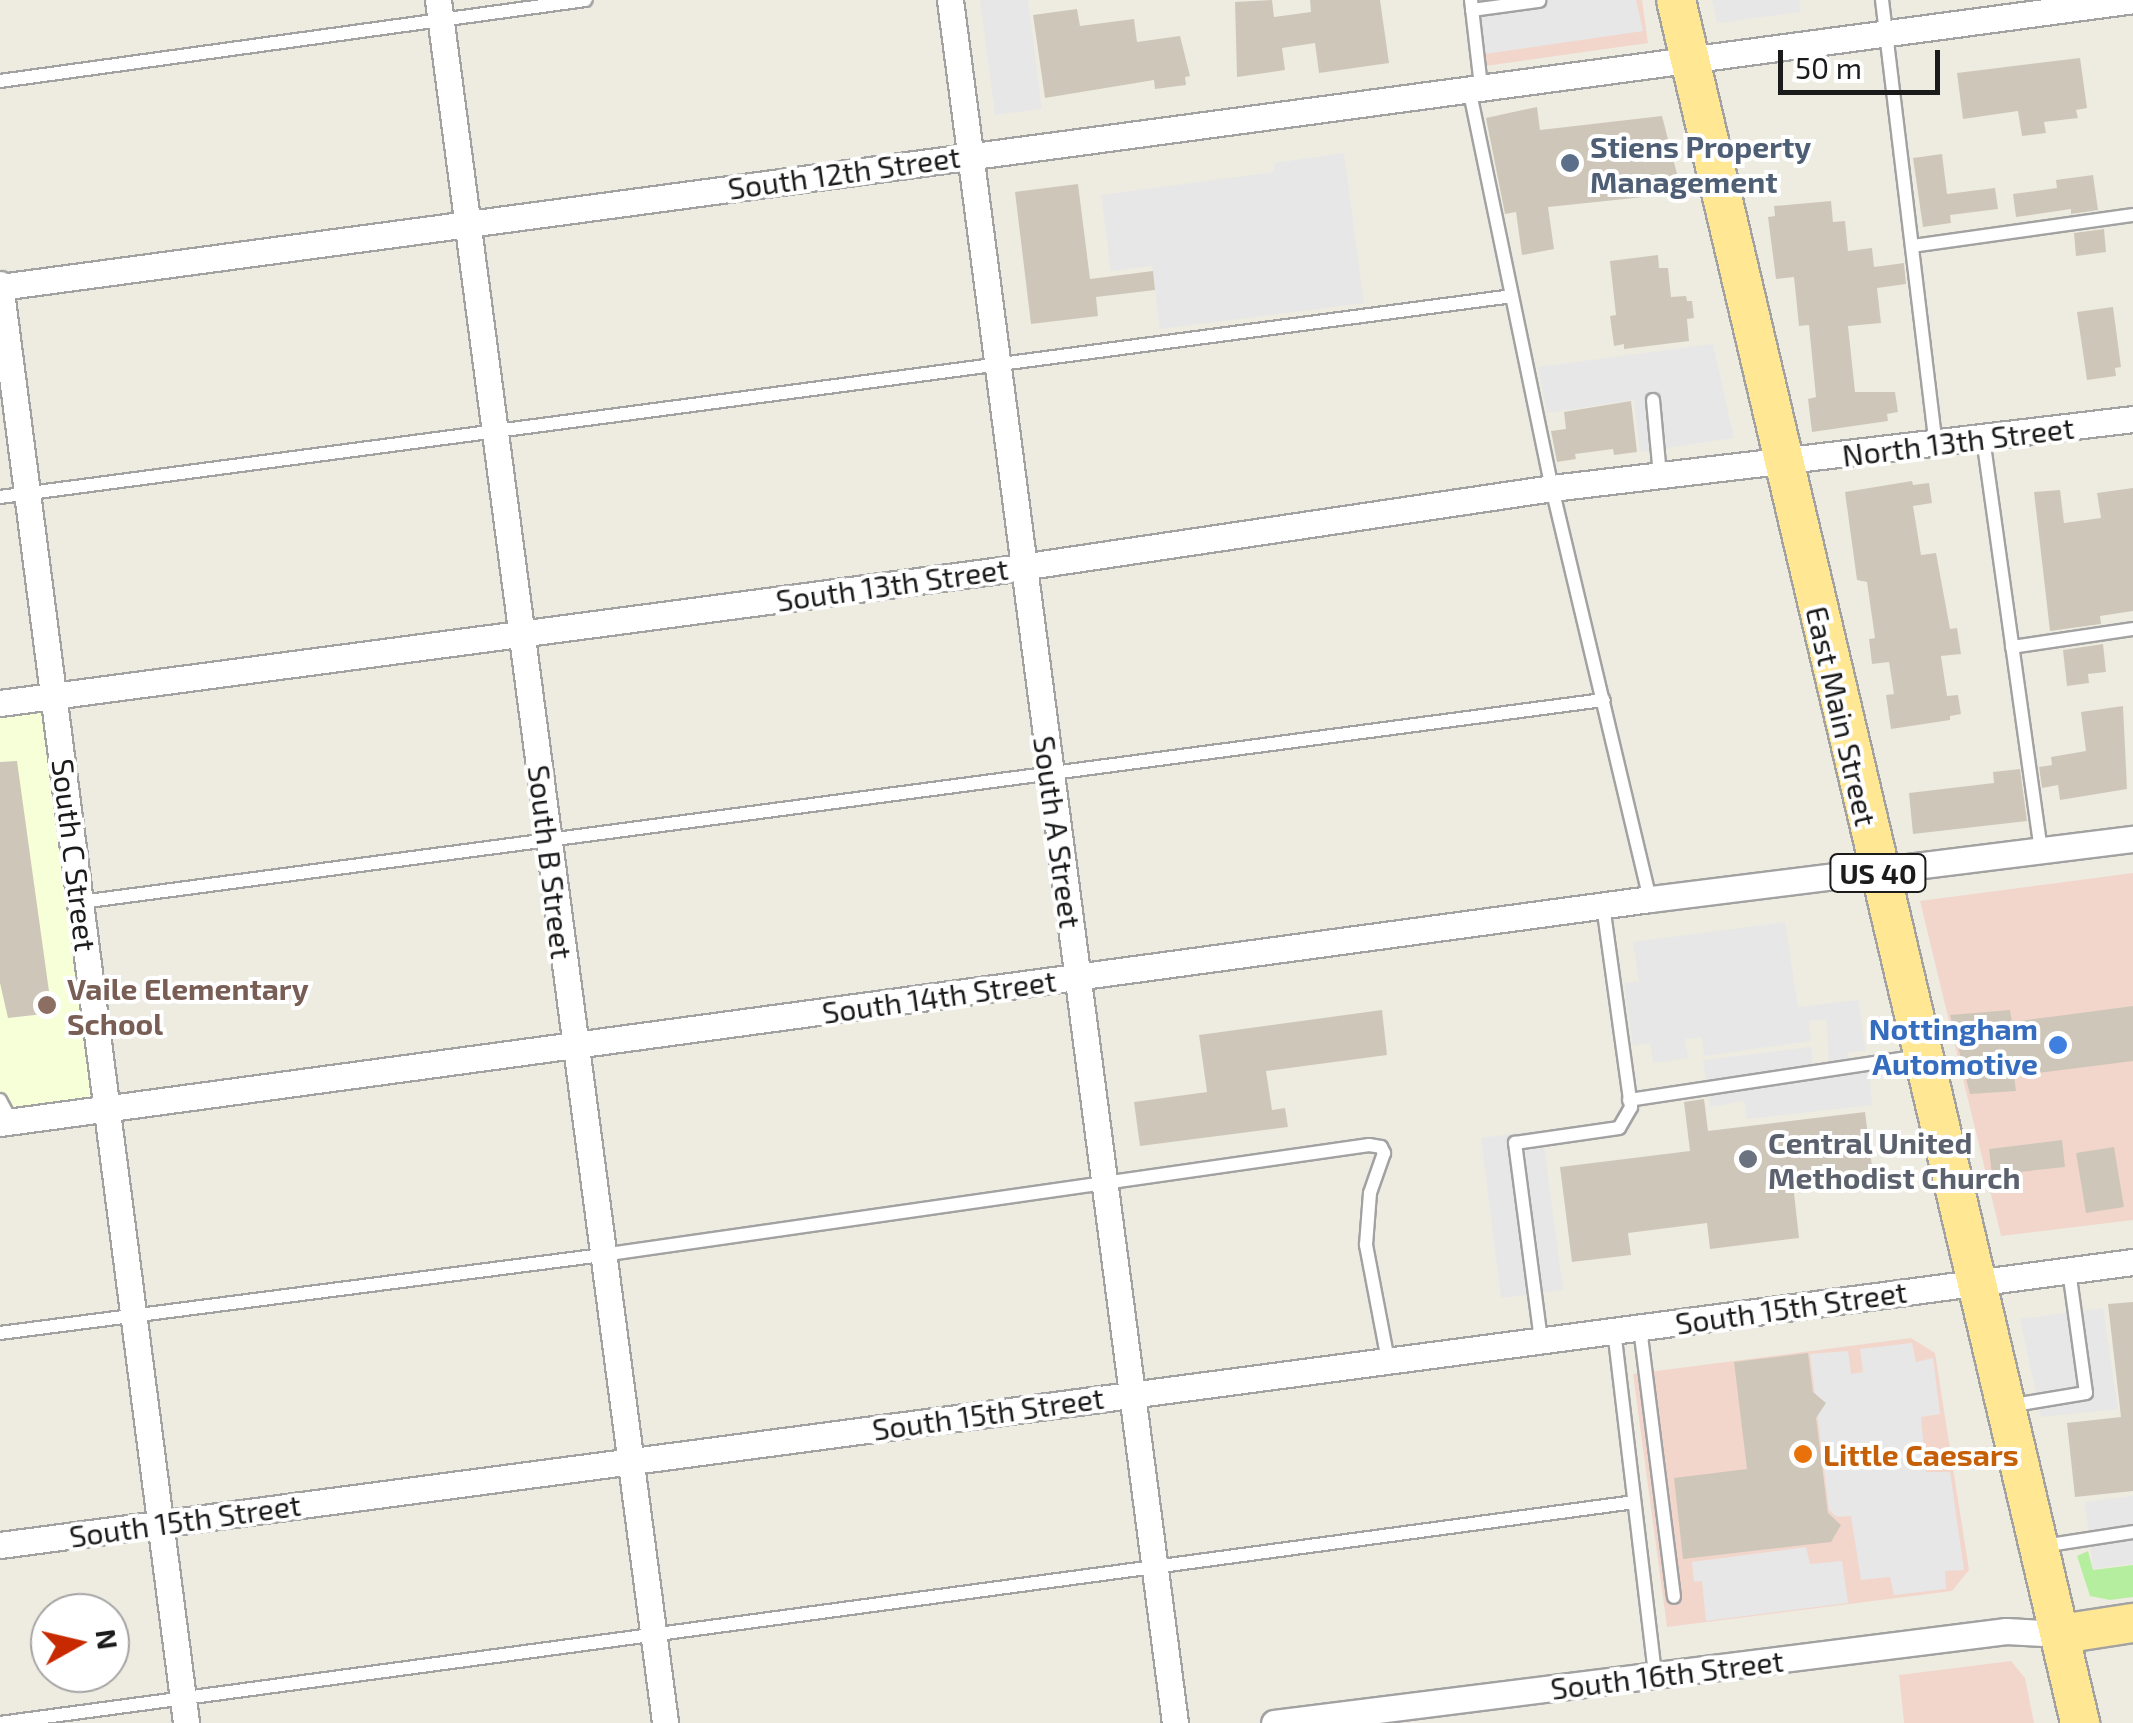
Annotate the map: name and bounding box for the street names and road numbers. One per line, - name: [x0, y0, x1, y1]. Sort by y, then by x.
- street label: South 12th Street: [726, 138, 962, 206]
- street label: North 13th Street: [1840, 409, 2076, 473]
- street label: South 13th Street: [774, 550, 1010, 618]
- street label: East Main Street: [1799, 603, 1885, 829]
- street label: South A Street: [1027, 733, 1089, 931]
- street label: South C Street: [45, 757, 105, 953]
- street label: South B Street: [521, 763, 581, 961]
- road number: US 40: [1828, 850, 1928, 896]
- street label: South 14th Street: [820, 962, 1058, 1030]
- street label: South 15th Street: [1673, 1273, 1909, 1341]
- street label: South 15th Street: [870, 1379, 1106, 1447]
- street label: South 15th Street: [67, 1486, 303, 1554]
- street label: South 16th Street: [1548, 1642, 1786, 1706]

